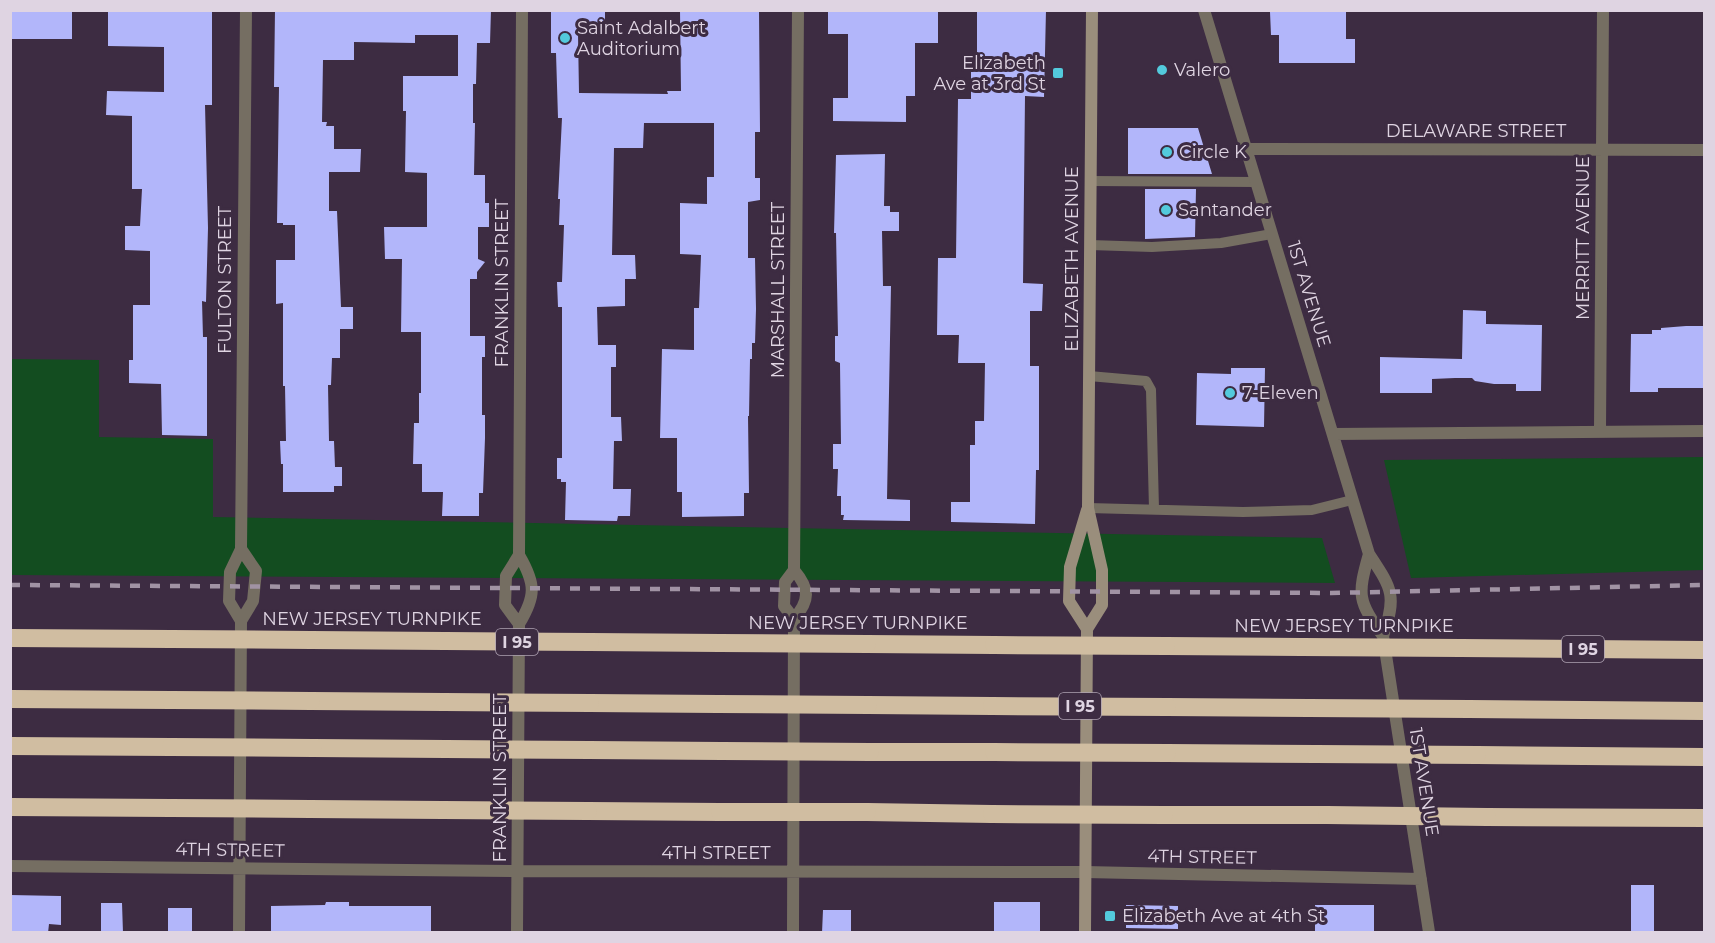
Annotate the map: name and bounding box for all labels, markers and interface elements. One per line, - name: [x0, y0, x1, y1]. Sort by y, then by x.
- place label: Saint Adalbert Auditorium: [577, 17, 706, 60]
- marker: Saint Adalbert Auditorium: [558, 31, 572, 45]
- place label: Elizabeth Ave at 3rd St: [933, 52, 1046, 95]
- place label: Valero: [1174, 59, 1230, 81]
- marker: Valero: [1155, 63, 1169, 77]
- marker: Elizabeth Ave at 3rd St: [1051, 66, 1065, 80]
- street label: DELAWARE STREET: [1386, 120, 1567, 142]
- place label: Circle K: [1179, 141, 1247, 163]
- marker: Circle K: [1160, 145, 1174, 159]
- street label: MERRITT AVENUE: [1572, 156, 1594, 320]
- street label: ELIZABETH AVENUE: [1061, 166, 1083, 352]
- street label: FRANKLIN STREET: [491, 198, 513, 367]
- place label: Santander: [1178, 199, 1272, 221]
- street label: MARSHALL STREET: [767, 201, 789, 378]
- marker: Santander: [1159, 203, 1173, 217]
- street label: FULTON STREET: [214, 205, 236, 354]
- street label: 1ST AVENUE: [1282, 238, 1336, 350]
- place label: 7-Eleven: [1242, 382, 1319, 404]
- marker: 7-Eleven: [1223, 386, 1237, 400]
- street label: NEW JERSEY TURNPIKE: [262, 608, 482, 630]
- street label: NEW JERSEY TURNPIKE: [748, 612, 968, 634]
- street label: NEW JERSEY TURNPIKE: [1234, 615, 1454, 637]
- road number: I 95: [496, 629, 538, 655]
- road number: I 95: [1562, 636, 1604, 662]
- street label: FRANKLIN STREET: [489, 693, 511, 862]
- road number: I 95: [1059, 693, 1101, 719]
- street label: 1ST AVENUE: [1405, 726, 1443, 838]
- street label: 4TH STREET: [175, 838, 286, 862]
- street label: 4TH STREET: [661, 842, 771, 864]
- street label: 4TH STREET: [1147, 845, 1258, 869]
- place label: Elizabeth Ave at 4th St: [1122, 905, 1325, 927]
- marker: Elizabeth Ave at 4th St: [1103, 909, 1117, 923]

